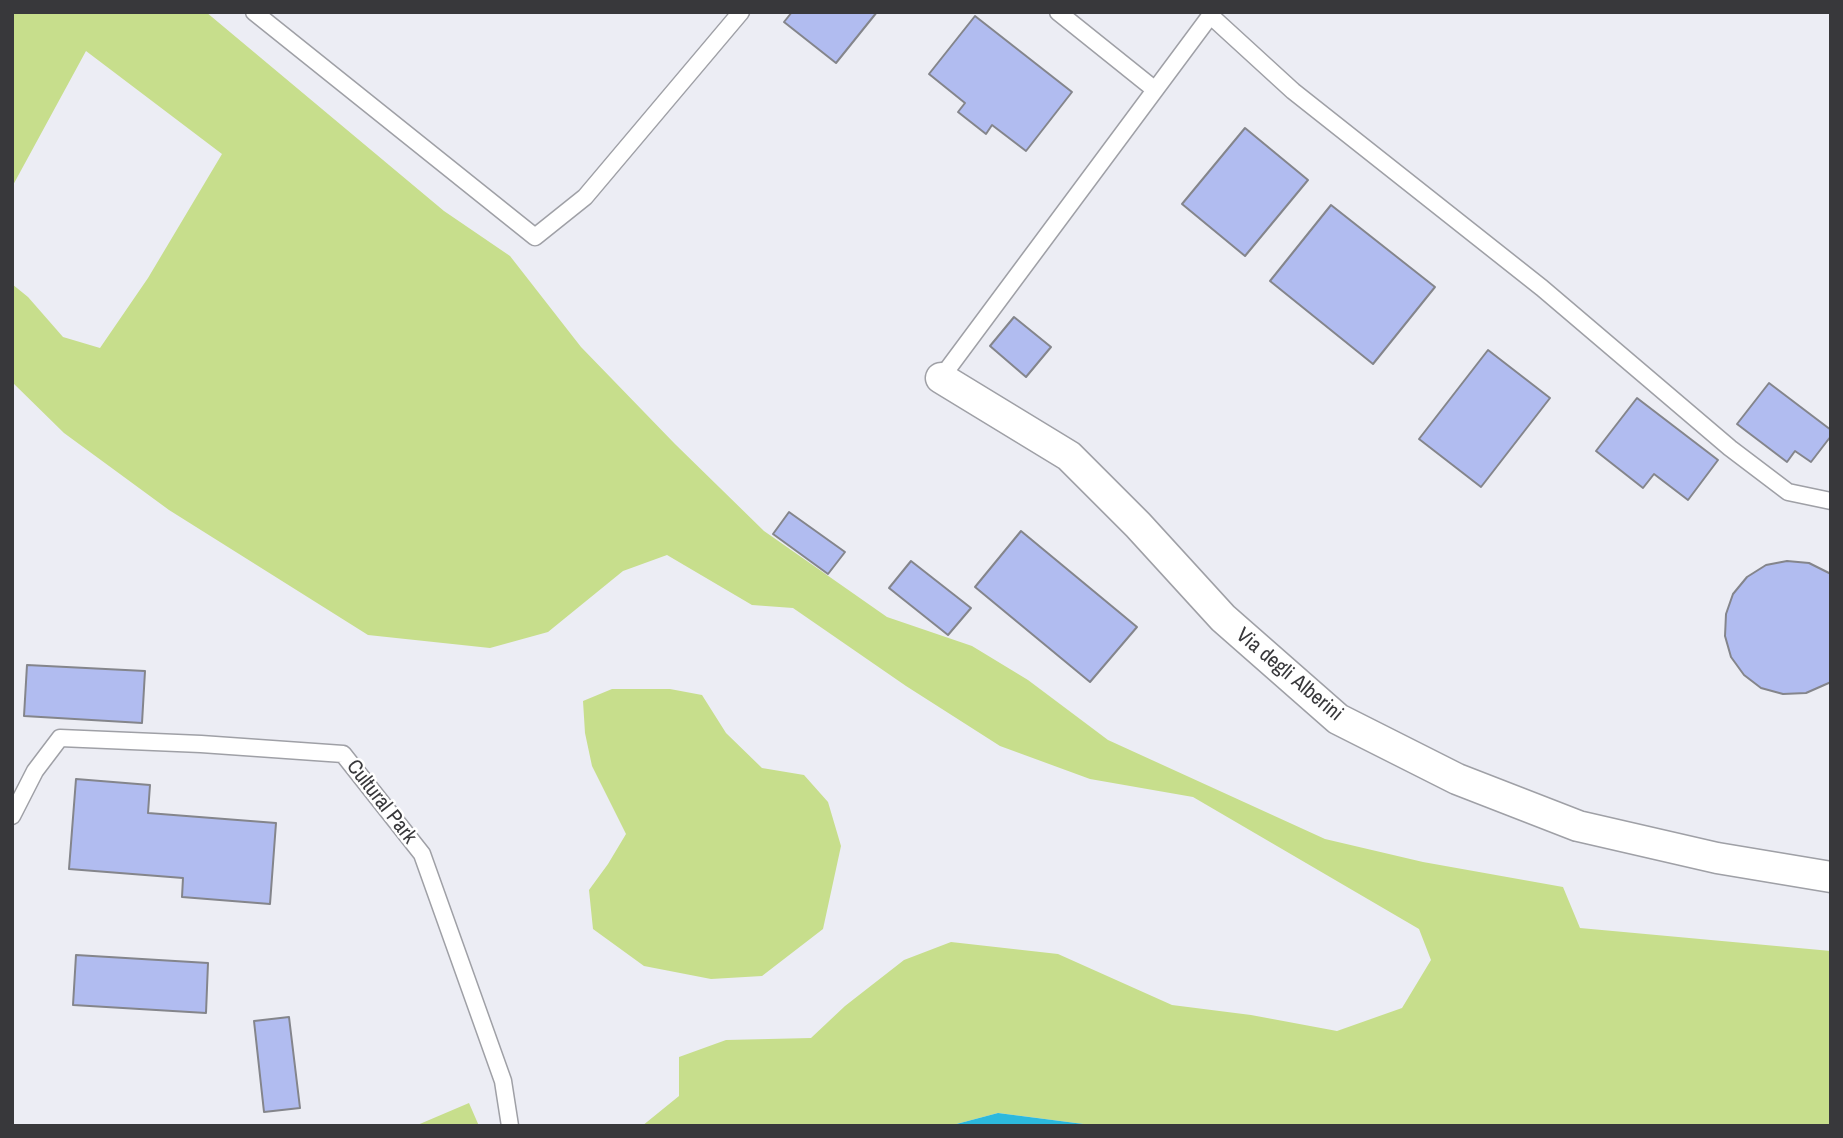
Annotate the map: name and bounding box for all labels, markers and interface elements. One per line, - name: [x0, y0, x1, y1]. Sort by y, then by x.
- street label: Via degli Alberini: [1230, 623, 1348, 727]
- street label: Cultural Park: [340, 755, 422, 849]

